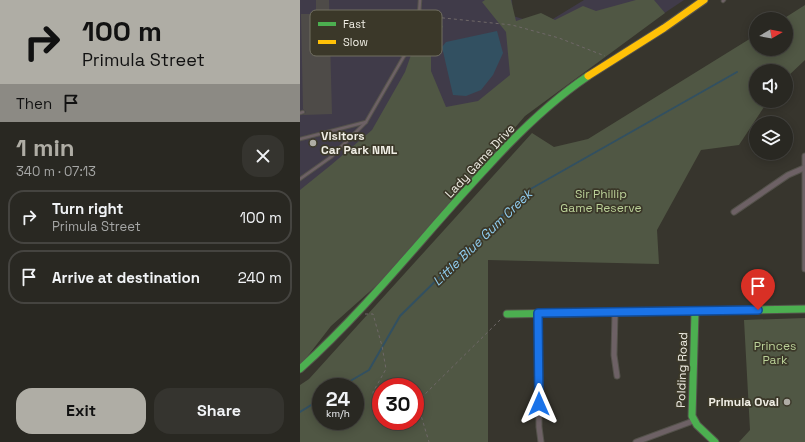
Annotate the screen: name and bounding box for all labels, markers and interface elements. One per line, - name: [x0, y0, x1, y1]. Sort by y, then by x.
- legend: [310, 10, 442, 56]
- north arrow: [749, 12, 793, 56]
- map controls: [749, 12, 793, 160]
- text: 100 m: [82, 13, 162, 49]
- icon: right: [16, 16, 68, 68]
- text: Fast: [343, 17, 366, 31]
- text: Slow: [343, 35, 368, 49]
- text: Primula Street: [82, 48, 205, 71]
- button: sound: [749, 64, 793, 108]
- icon: arrive: [60, 92, 82, 114]
- text: Then: [16, 94, 52, 113]
- button: layers: [749, 116, 793, 160]
- street label: Lady Game Drive: [442, 121, 518, 201]
- place label: Visitors Car Park NML: [321, 128, 398, 158]
- text: 1 min: [16, 132, 75, 163]
- button: close: [242, 135, 284, 177]
- marker: Visitors Car Park NML: [308, 138, 318, 148]
- text: 340 m · 07:13: [16, 163, 96, 180]
- water label: Little Blue Gum Creek: [429, 184, 537, 289]
- park label: Sir Phillip Game Reserve: [560, 186, 642, 216]
- text: Turn right: [52, 199, 123, 218]
- icon: right: [18, 206, 40, 228]
- text: 100 m: [240, 208, 282, 227]
- text: Primula Street: [52, 218, 141, 235]
- icon: arrive: [18, 266, 40, 288]
- text: Arrive at destination: [52, 268, 200, 287]
- text: 240 m: [238, 268, 282, 287]
- pin: [741, 269, 775, 310]
- icon: arrive: [747, 275, 769, 297]
- street label: Polding Road: [673, 332, 691, 408]
- park label: Princes Park: [754, 338, 796, 368]
- speed limit sign: 30: [372, 378, 424, 430]
- position arrow: [518, 383, 560, 425]
- text: 24: [326, 386, 350, 412]
- button: Exit: [16, 388, 146, 434]
- button: Share: [154, 388, 284, 434]
- place label: Primula Oval: [708, 394, 779, 410]
- marker: Primula Oval: [782, 397, 792, 407]
- text: km/h: [326, 407, 350, 420]

